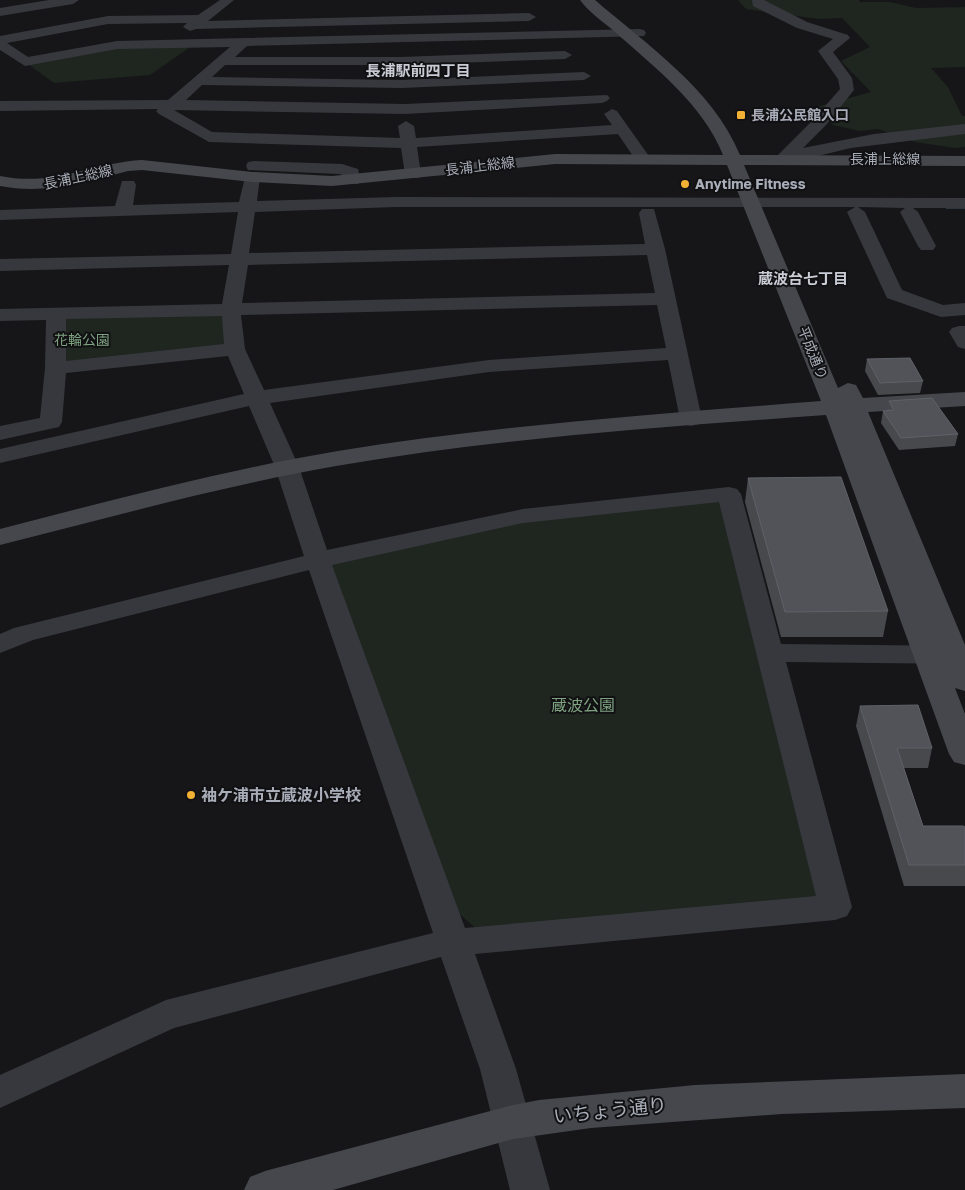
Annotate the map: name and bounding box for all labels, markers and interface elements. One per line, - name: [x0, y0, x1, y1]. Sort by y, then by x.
- district label: 長浦駅前四丁目: [365, 61, 471, 79]
- place label: 長浦公民館入口: [751, 106, 849, 123]
- marker: 長浦公民館入口: [735, 109, 747, 121]
- street label: 長浦上総線: [850, 150, 920, 167]
- street label: 長浦上総線: [444, 153, 516, 178]
- street label: 長浦上総線: [42, 161, 114, 192]
- place label: Anytime Fitness: [695, 175, 806, 192]
- marker: Anytime Fitness: [679, 178, 691, 190]
- district label: 蔵波台七丁目: [758, 269, 848, 287]
- street label: 平成通り: [795, 324, 832, 382]
- park label: 花輪公園: [54, 331, 110, 348]
- park label: 蔵波公園: [551, 695, 615, 715]
- place label: 袖ケ浦市立蔵波小学校: [201, 785, 361, 805]
- marker: 袖ケ浦市立蔵波小学校: [185, 789, 197, 801]
- street label: いちょう通り: [552, 1092, 668, 1127]

